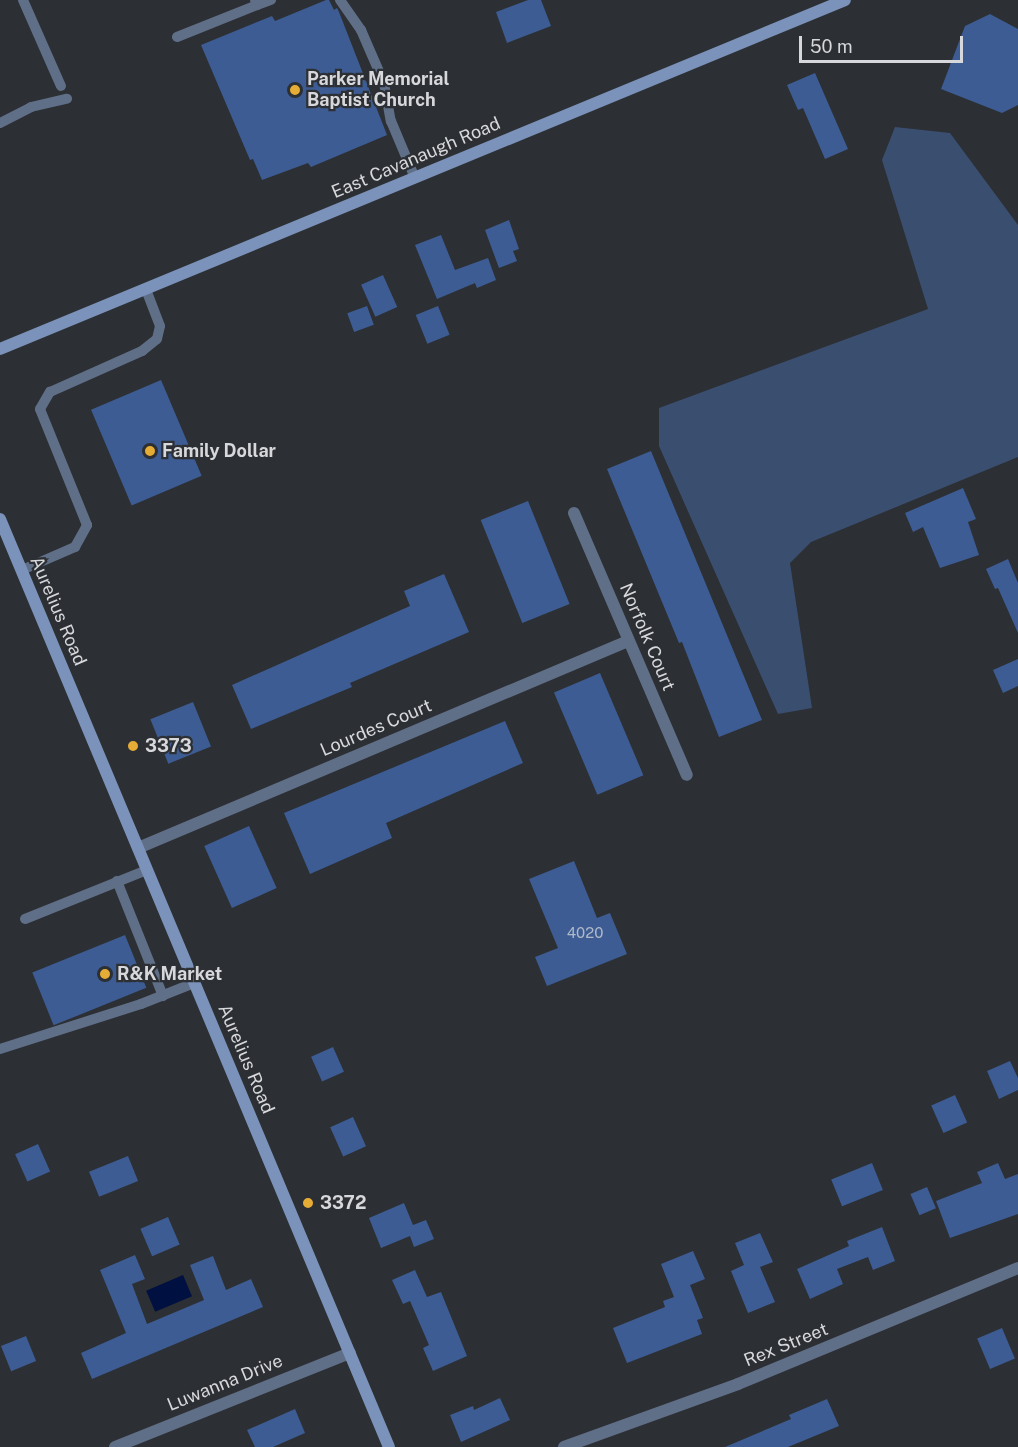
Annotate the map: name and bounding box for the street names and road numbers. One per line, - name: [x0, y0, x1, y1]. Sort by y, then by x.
- street label: East Cavanaugh Road: [328, 113, 504, 203]
- street label: Aurelius Road: [25, 553, 91, 669]
- street label: Norfolk Court: [615, 580, 679, 694]
- street label: Lourdes Court: [317, 695, 435, 761]
- street label: Aurelius Road: [213, 1001, 279, 1117]
- street label: Rex Street: [741, 1318, 831, 1372]
- street label: Luwanna Drive: [164, 1350, 286, 1416]

